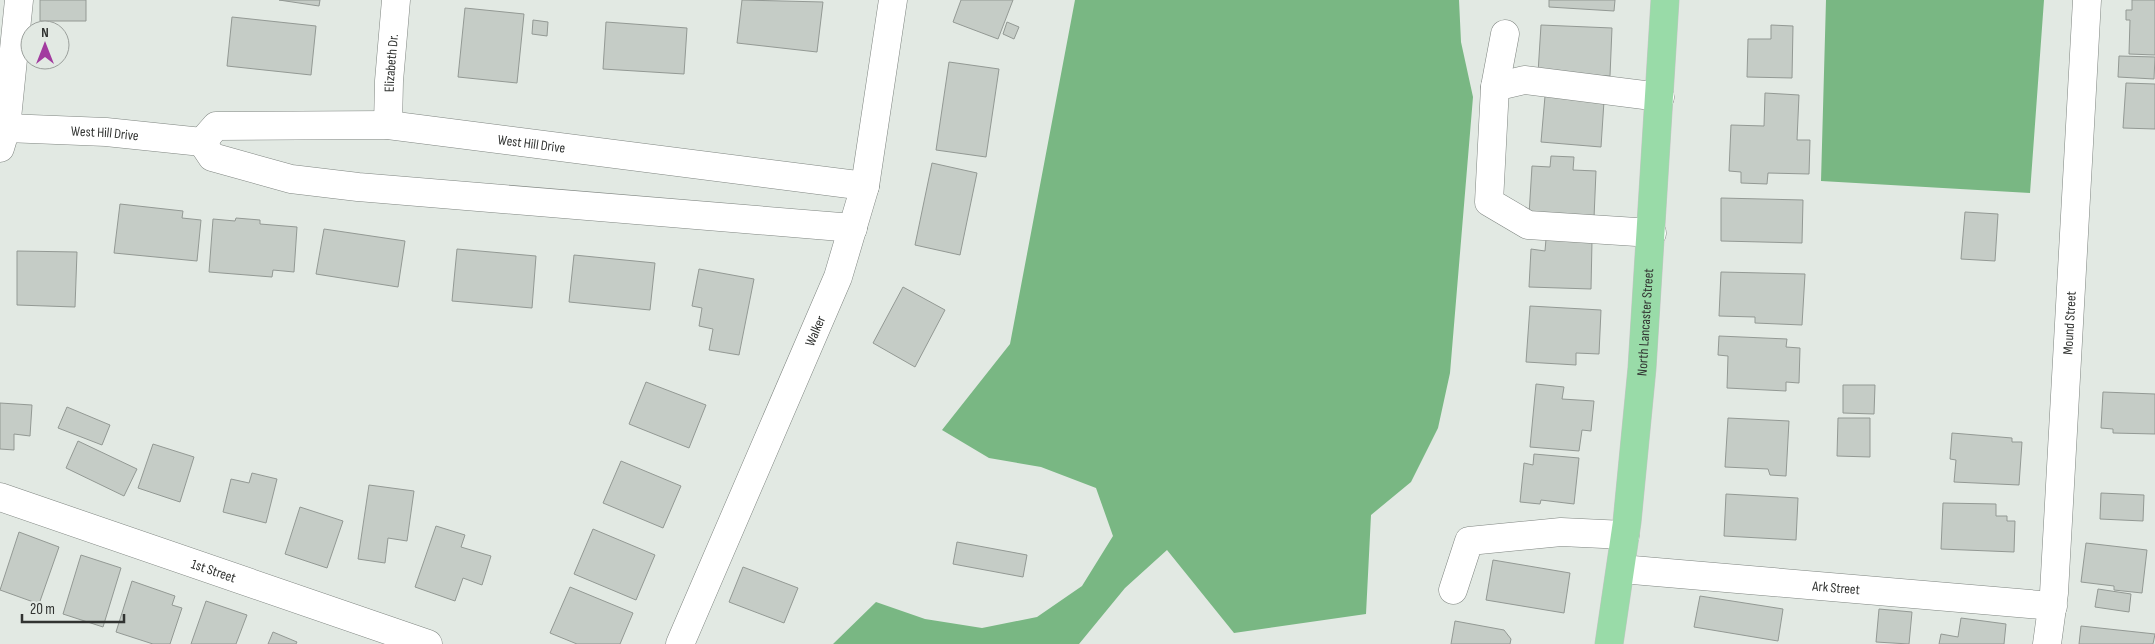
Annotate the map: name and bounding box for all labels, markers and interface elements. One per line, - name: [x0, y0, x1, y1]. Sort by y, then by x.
- north arrow: [20, 20, 70, 70]
- text: N: [41, 24, 49, 41]
- street label: Elizabeth Dr.: [381, 33, 402, 92]
- street label: West Hill Drive: [71, 123, 139, 144]
- street label: West Hill Drive: [497, 131, 566, 157]
- street label: North Lancaster Street: [1633, 268, 1657, 377]
- street label: Mound Street: [2059, 291, 2080, 355]
- street label: Walker: [801, 313, 829, 349]
- street label: 1st Street: [189, 555, 238, 586]
- street label: Ark Street: [1811, 577, 1861, 598]
- scale bar: [22, 592, 125, 624]
- text: 20 m: [30, 600, 55, 619]

